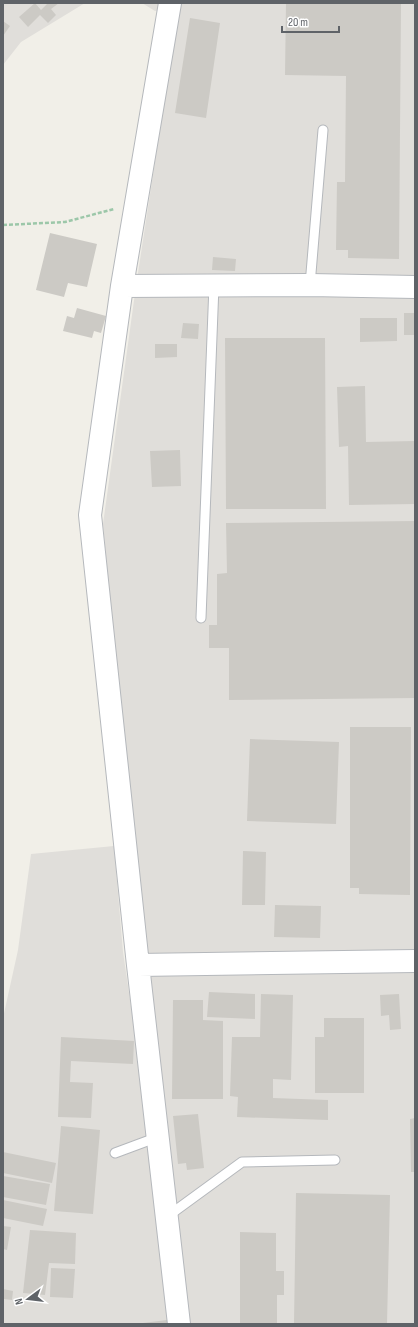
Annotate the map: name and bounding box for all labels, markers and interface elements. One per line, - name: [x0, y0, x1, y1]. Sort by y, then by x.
- scale bar: [282, 8, 339, 34]
- text: 20 m: [288, 15, 308, 30]
- north arrow: [8, 1279, 48, 1319]
- text: N: [12, 1297, 26, 1306]

